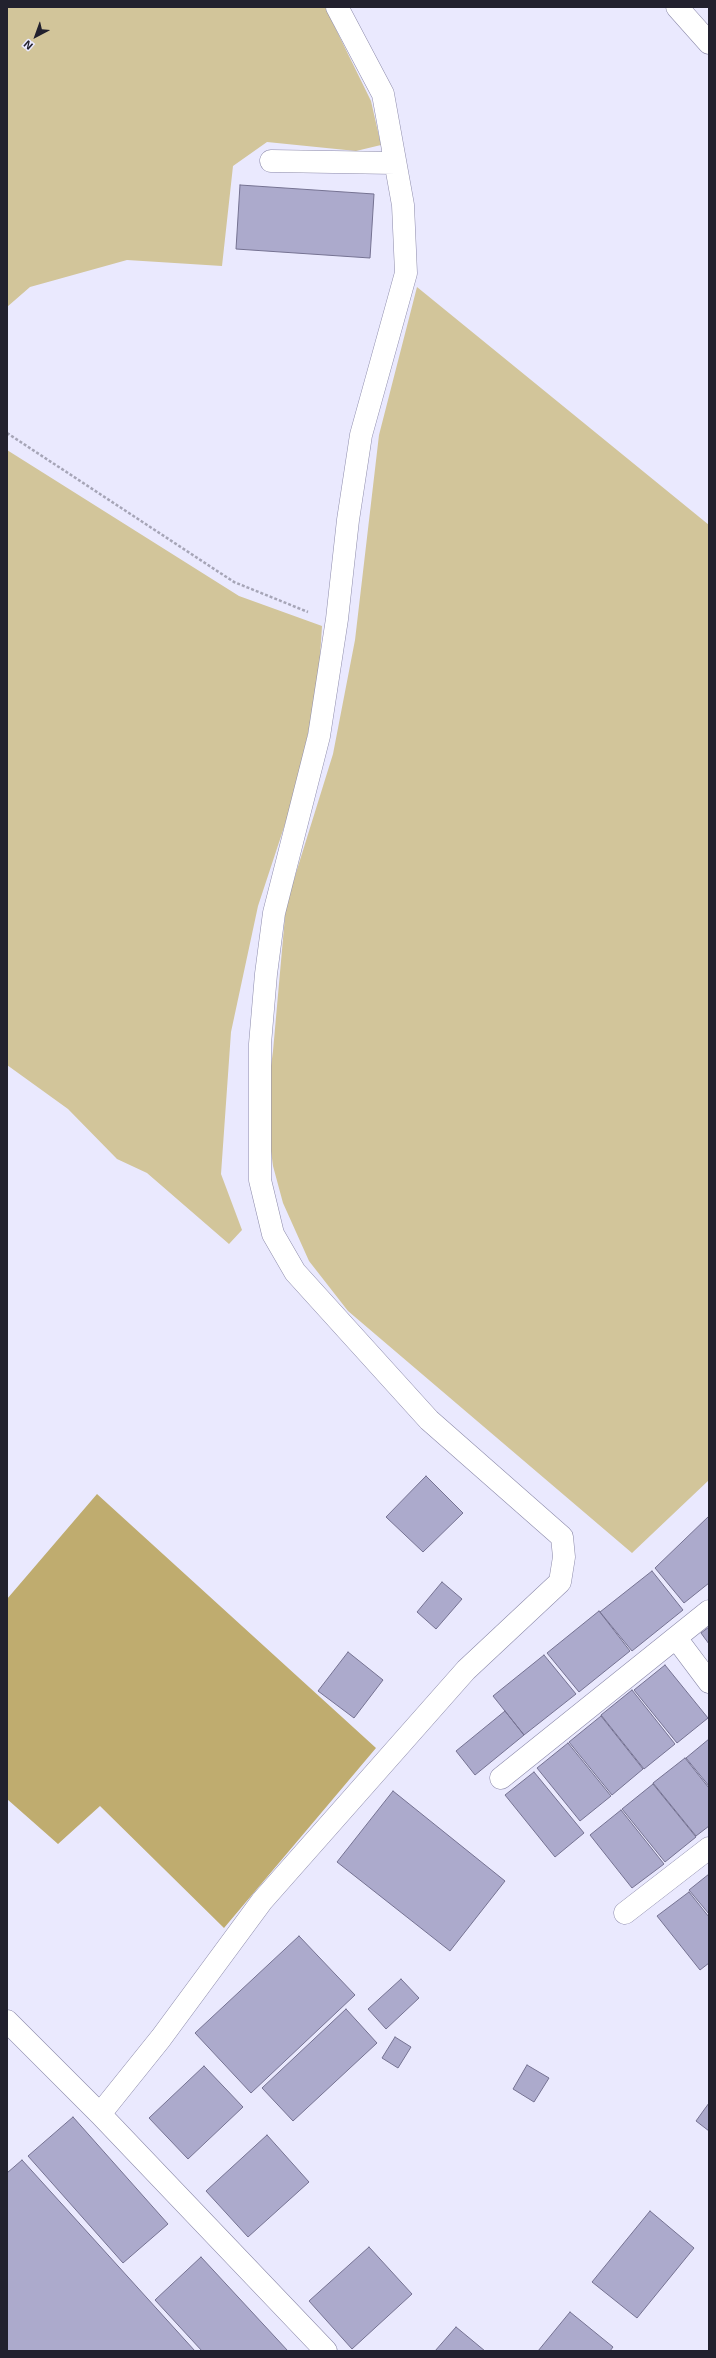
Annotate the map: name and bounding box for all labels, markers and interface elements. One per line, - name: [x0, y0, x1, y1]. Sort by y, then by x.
- north arrow: [16, 16, 56, 56]
- text: N: [21, 38, 35, 53]

